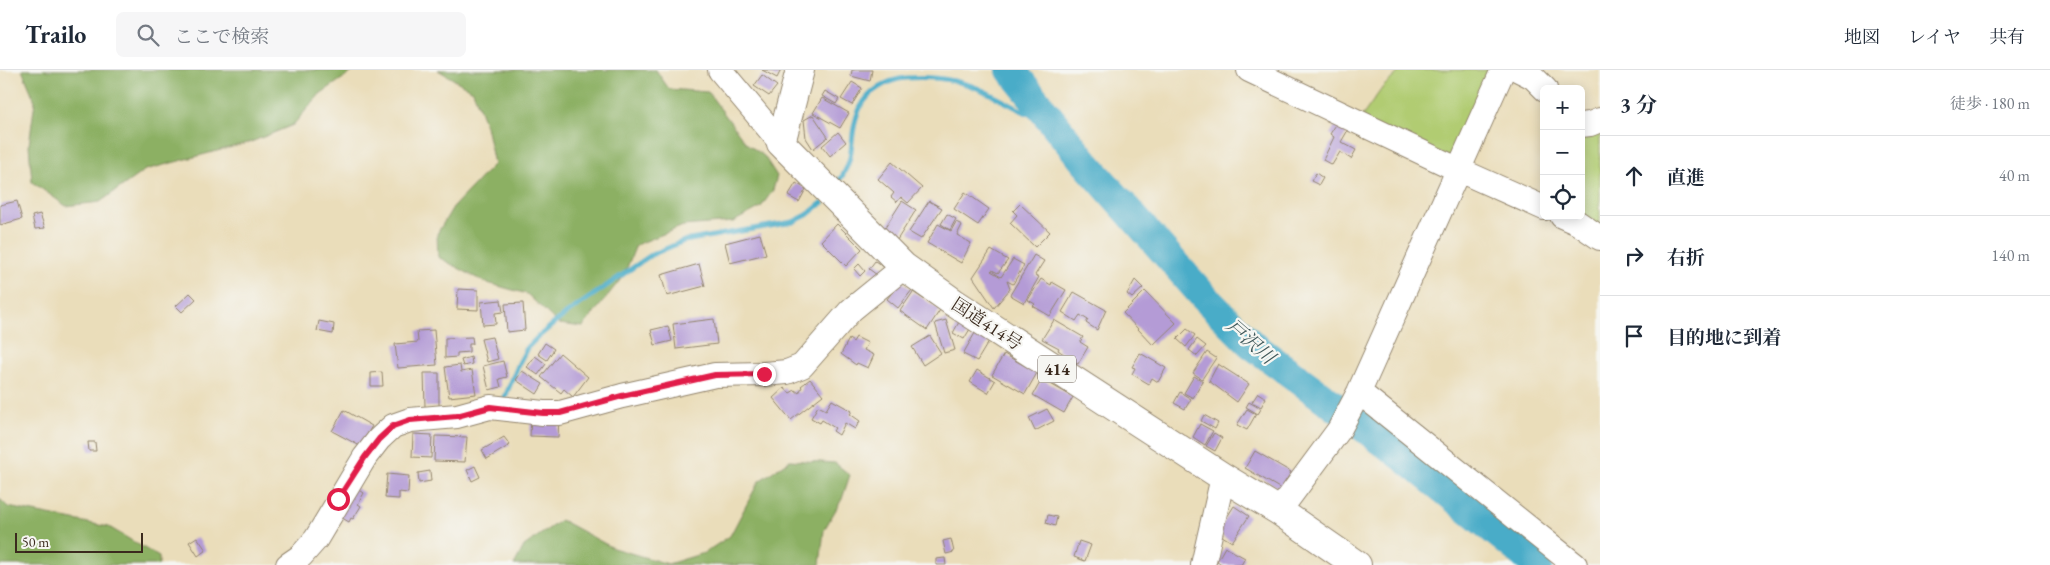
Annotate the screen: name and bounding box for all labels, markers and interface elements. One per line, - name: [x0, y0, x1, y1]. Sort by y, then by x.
- search box: [116, 12, 466, 57]
- text: Trailo: [25, 19, 86, 50]
- icon: search: [134, 21, 162, 49]
- text: ここで検索: [174, 24, 269, 49]
- text: 地図: [1844, 25, 1880, 48]
- text: レイヤ: [1908, 25, 1961, 48]
- text: 共有: [1989, 25, 2025, 48]
- map controls: [1540, 85, 1585, 220]
- button: +: [1540, 85, 1585, 130]
- text: 3 分: [1620, 91, 1657, 118]
- text: 徒歩 · 180 m: [1950, 93, 2030, 114]
- button: −: [1540, 130, 1585, 175]
- icon: ahead: [1620, 162, 1648, 190]
- text: 直進: [1667, 165, 1705, 190]
- text: 40 m: [1999, 165, 2030, 186]
- button: locate: [1540, 175, 1585, 220]
- icon: right: [1620, 242, 1648, 270]
- text: 右折: [1667, 245, 1705, 270]
- text: 140 m: [1991, 245, 2030, 266]
- street label: 国道414号: [947, 292, 1027, 355]
- water label: 戸沢川: [1221, 313, 1282, 371]
- icon: arrive: [1620, 322, 1648, 350]
- text: 目的地に到着: [1667, 325, 1781, 350]
- road number: 414: [1038, 356, 1076, 382]
- route end: [753, 363, 776, 386]
- route start: [327, 488, 350, 511]
- scale bar: [15, 530, 142, 553]
- text: 50 m: [22, 533, 49, 551]

